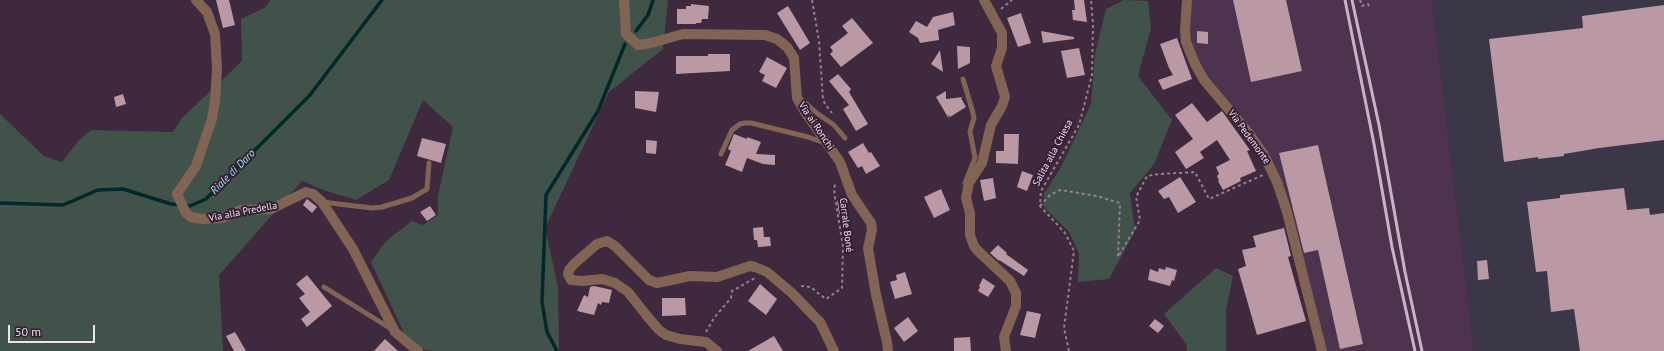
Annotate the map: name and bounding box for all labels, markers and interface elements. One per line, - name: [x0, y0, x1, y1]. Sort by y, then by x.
- street label: Via ai Ronchi: [796, 100, 836, 152]
- street label: Via Pedemonte: [1225, 108, 1273, 166]
- street label: Salita alla Chiesa: [1030, 118, 1076, 188]
- water label: Riale di Daro: [208, 147, 258, 197]
- street label: Carrale Boné: [837, 197, 855, 253]
- street label: Via alla Predella: [208, 199, 278, 225]
- scale bar: [10, 317, 97, 343]
- text: 50 m: [15, 324, 41, 339]

